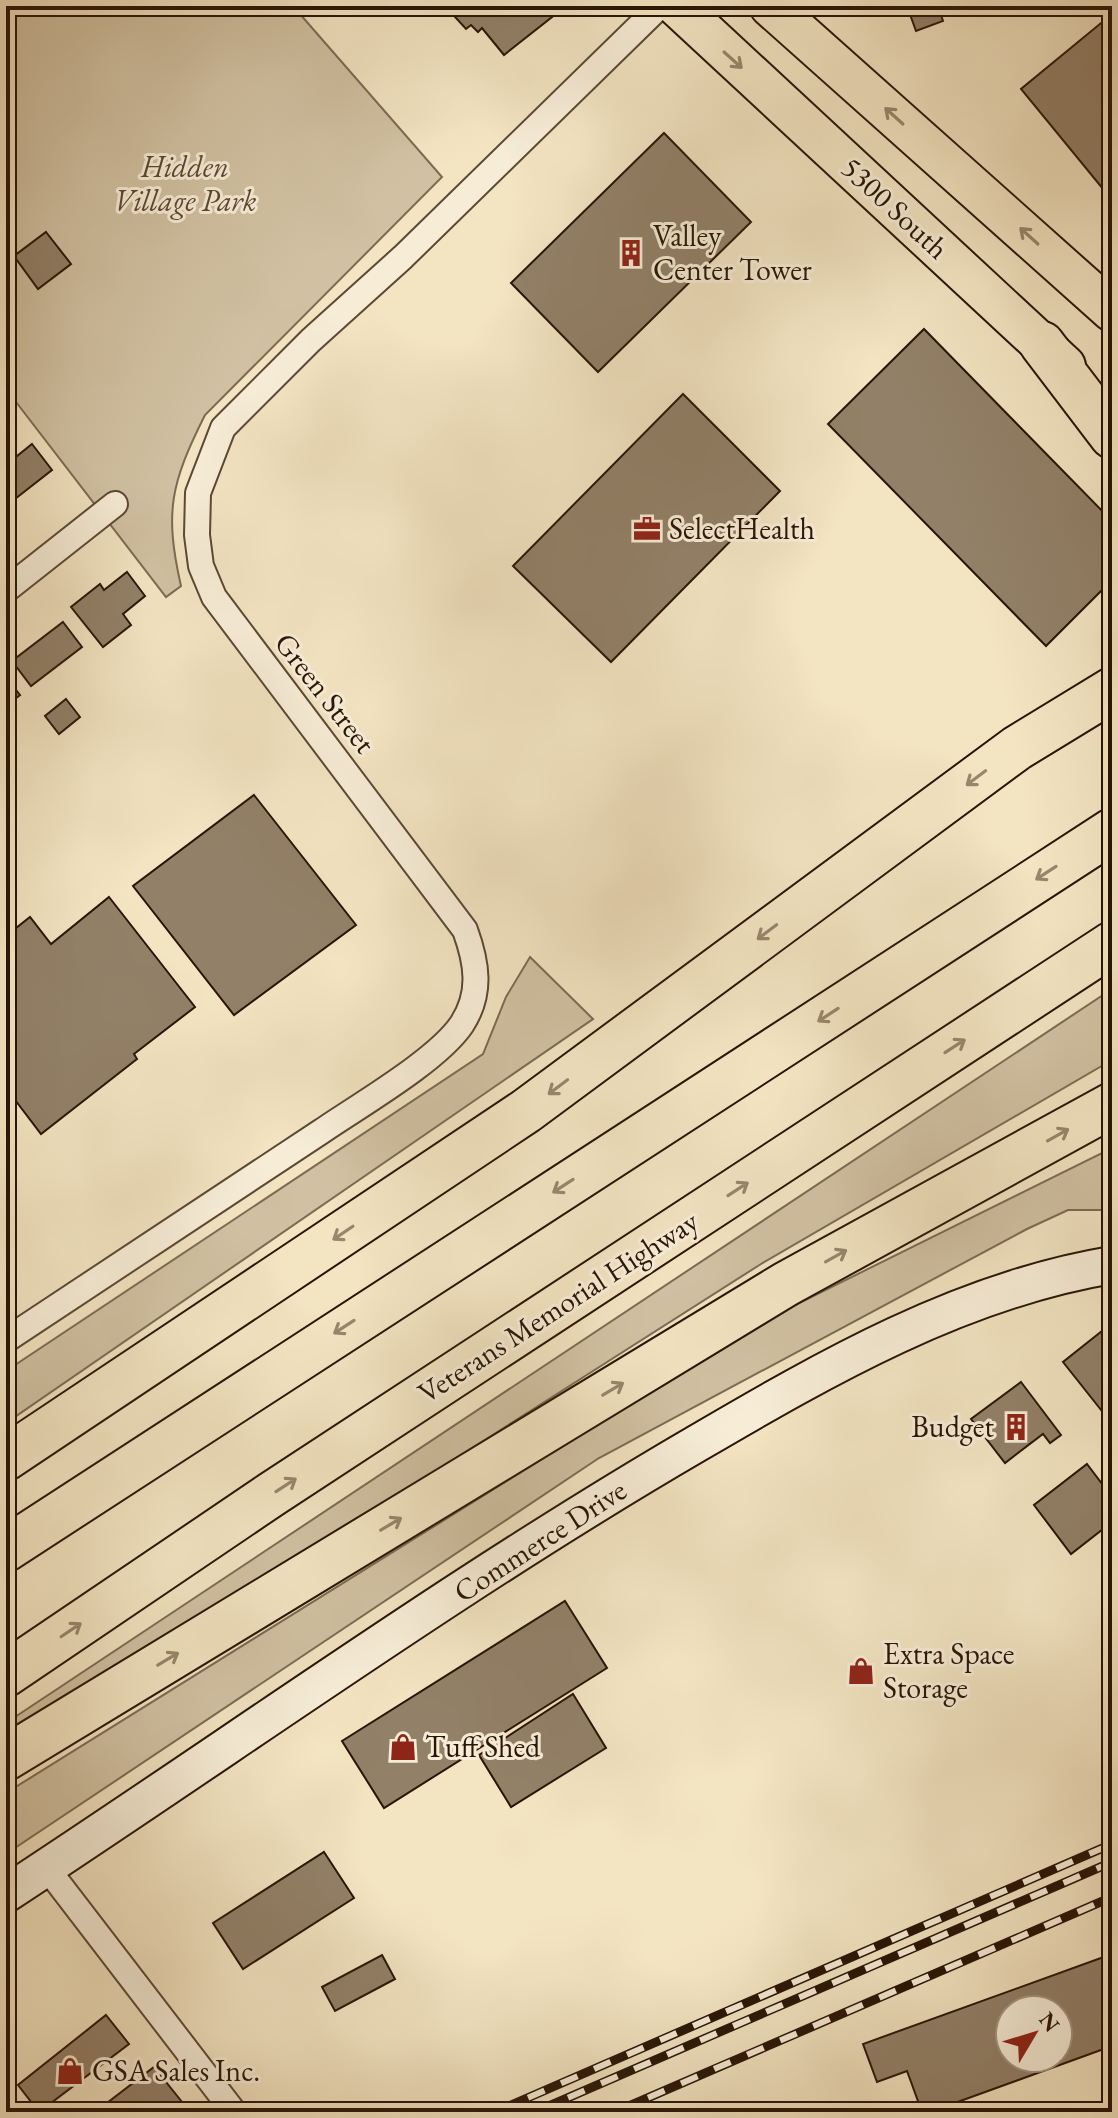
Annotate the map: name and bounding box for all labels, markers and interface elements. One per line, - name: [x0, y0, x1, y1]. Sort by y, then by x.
- one-way arrow: [723, 50, 743, 68]
- one-way arrow: [884, 107, 904, 125]
- park label: Hidden Village Park: [114, 147, 257, 220]
- street label: 5300 South: [833, 148, 957, 267]
- place label: Valley Center Tower: [653, 216, 812, 289]
- one-way arrow: [1019, 227, 1039, 246]
- building icon: Valley Center Tower: [616, 238, 646, 268]
- place label: SelectHealth: [669, 509, 815, 548]
- office icon: SelectHealth: [632, 514, 662, 544]
- street label: Green Street: [266, 624, 385, 761]
- one-way arrow: [966, 769, 988, 786]
- one-way arrow: [1036, 865, 1058, 882]
- one-way arrow: [757, 924, 779, 941]
- one-way arrow: [817, 1007, 840, 1023]
- one-way arrow: [944, 1038, 966, 1055]
- one-way arrow: [548, 1079, 570, 1096]
- one-way arrow: [1046, 1127, 1069, 1143]
- one-way arrow: [552, 1179, 575, 1195]
- one-way arrow: [726, 1181, 749, 1197]
- street label: Veterans Memorial Highway: [410, 1201, 706, 1412]
- one-way arrow: [332, 1225, 355, 1241]
- one-way arrow: [824, 1248, 848, 1264]
- one-way arrow: [334, 1319, 356, 1336]
- one-way arrow: [601, 1381, 624, 1397]
- place label: Budget: [911, 1407, 995, 1446]
- building icon: Budget: [1001, 1412, 1031, 1442]
- street label: Commerce Drive: [446, 1470, 633, 1611]
- one-way arrow: [275, 1477, 297, 1493]
- one-way arrow: [379, 1516, 402, 1532]
- one-way arrow: [59, 1622, 81, 1638]
- place label: Extra Space Storage: [883, 1634, 1014, 1707]
- one-way arrow: [156, 1651, 179, 1667]
- shop icon: Extra Space Storage: [846, 1656, 876, 1686]
- place label: Tuff Shed: [425, 1727, 541, 1766]
- shop icon: Tuff Shed: [388, 1732, 418, 1762]
- north arrow: [994, 1994, 1074, 2074]
- text: N: [1032, 2006, 1066, 2038]
- place label: GSA Sales Inc.: [92, 2051, 260, 2090]
- shop icon: GSA Sales Inc.: [55, 2056, 85, 2086]

